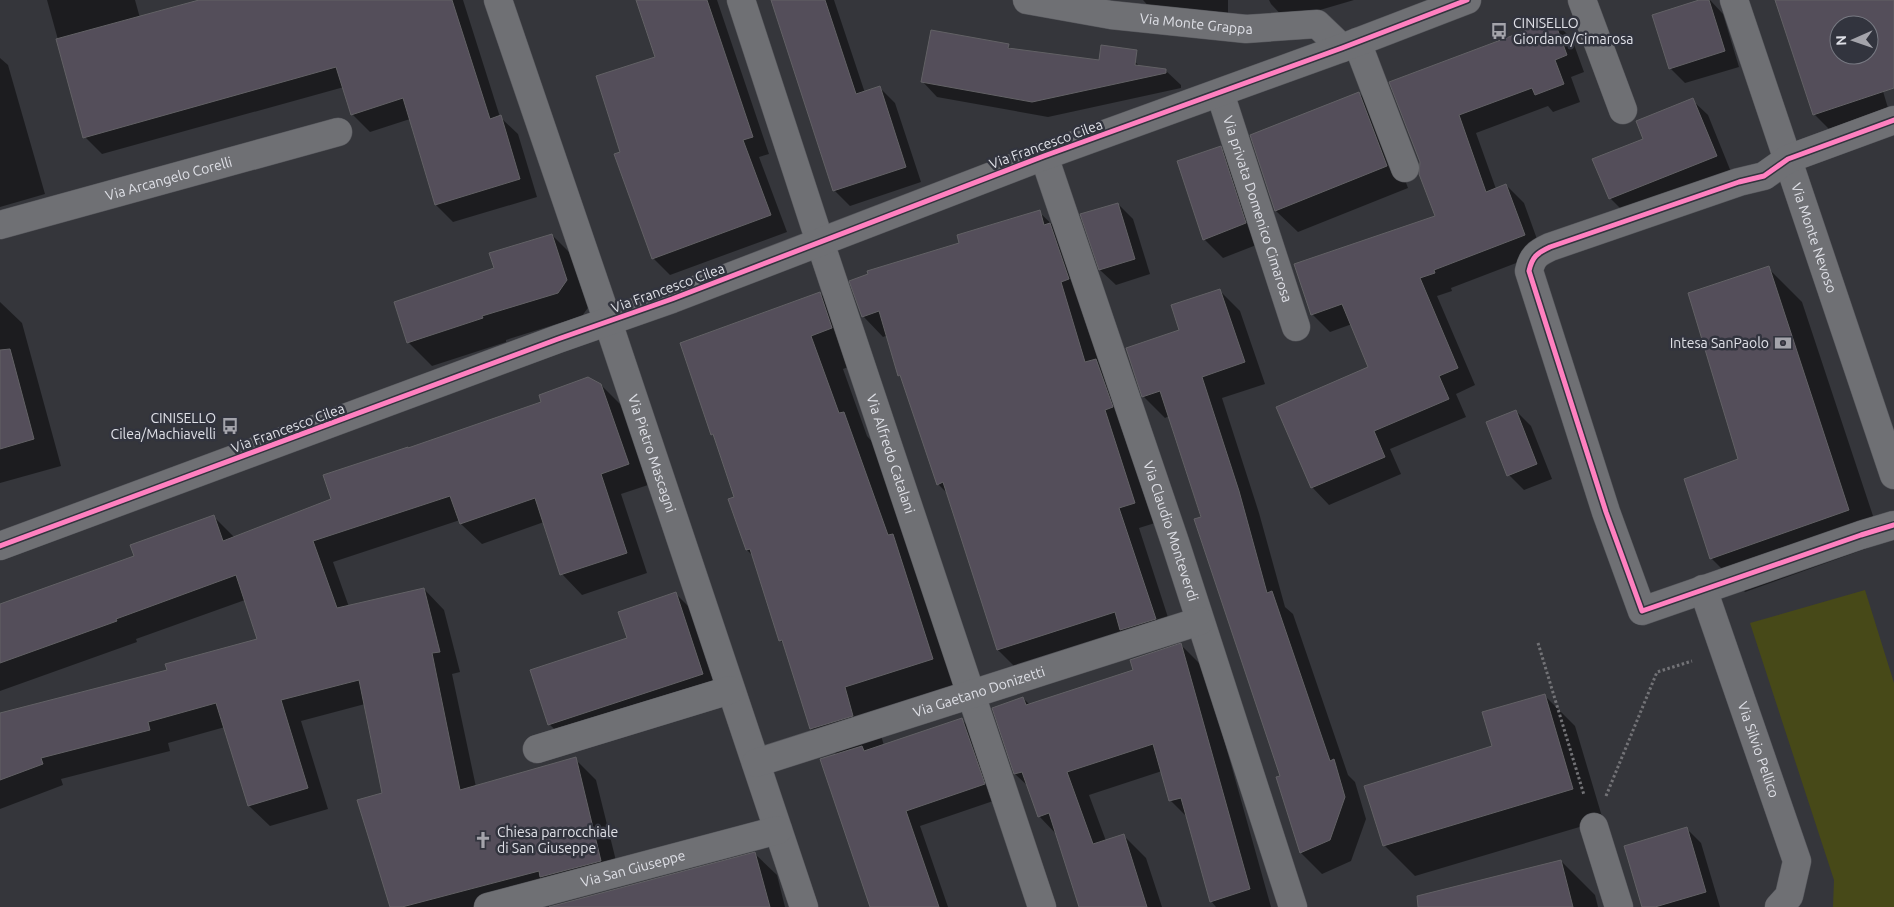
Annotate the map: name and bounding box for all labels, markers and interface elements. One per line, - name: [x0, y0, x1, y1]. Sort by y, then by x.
- street label: Via Monte Grappa: [1139, 10, 1253, 37]
- place label: CINISELLO Giordano/Cimarosa: [1513, 15, 1633, 47]
- north arrow: [1829, 15, 1879, 65]
- bus stop icon: CINISELLO Giordano/Cimarosa: [1489, 21, 1509, 41]
- text: N: [1833, 35, 1849, 46]
- street label: Via privata Domenico Cimarosa: [1220, 114, 1295, 304]
- street label: Via Francesco Cilea: [987, 116, 1105, 172]
- street label: Via Arcangelo Corelli: [104, 154, 234, 204]
- street label: Via Monte Nevoso: [1788, 181, 1840, 295]
- street label: Via Francesco Cilea: [609, 260, 727, 316]
- bank icon: Intesa SanPaolo: [1773, 333, 1793, 353]
- place label: Intesa SanPaolo: [1670, 335, 1769, 351]
- street label: Via Pietro Mascagni: [625, 392, 679, 515]
- street label: Via Alfredo Catalani: [863, 392, 918, 516]
- street label: Via Francesco Cilea: [229, 400, 347, 456]
- place label: CINISELLO Cilea/Machiavelli: [111, 410, 216, 442]
- bus stop icon: CINISELLO Cilea/Machiavelli: [220, 416, 240, 436]
- street label: Via Claudio Monteverdi: [1140, 459, 1202, 603]
- street label: Via Gaetano Donizetti: [911, 663, 1047, 720]
- street label: Via Silvio Pellico: [1735, 700, 1783, 800]
- place label: Chiesa parrocchiale di San Giuseppe: [497, 824, 618, 856]
- church icon: Chiesa parrocchiale di San Giuseppe: [473, 830, 493, 850]
- street label: Via San Giuseppe: [579, 847, 687, 890]

